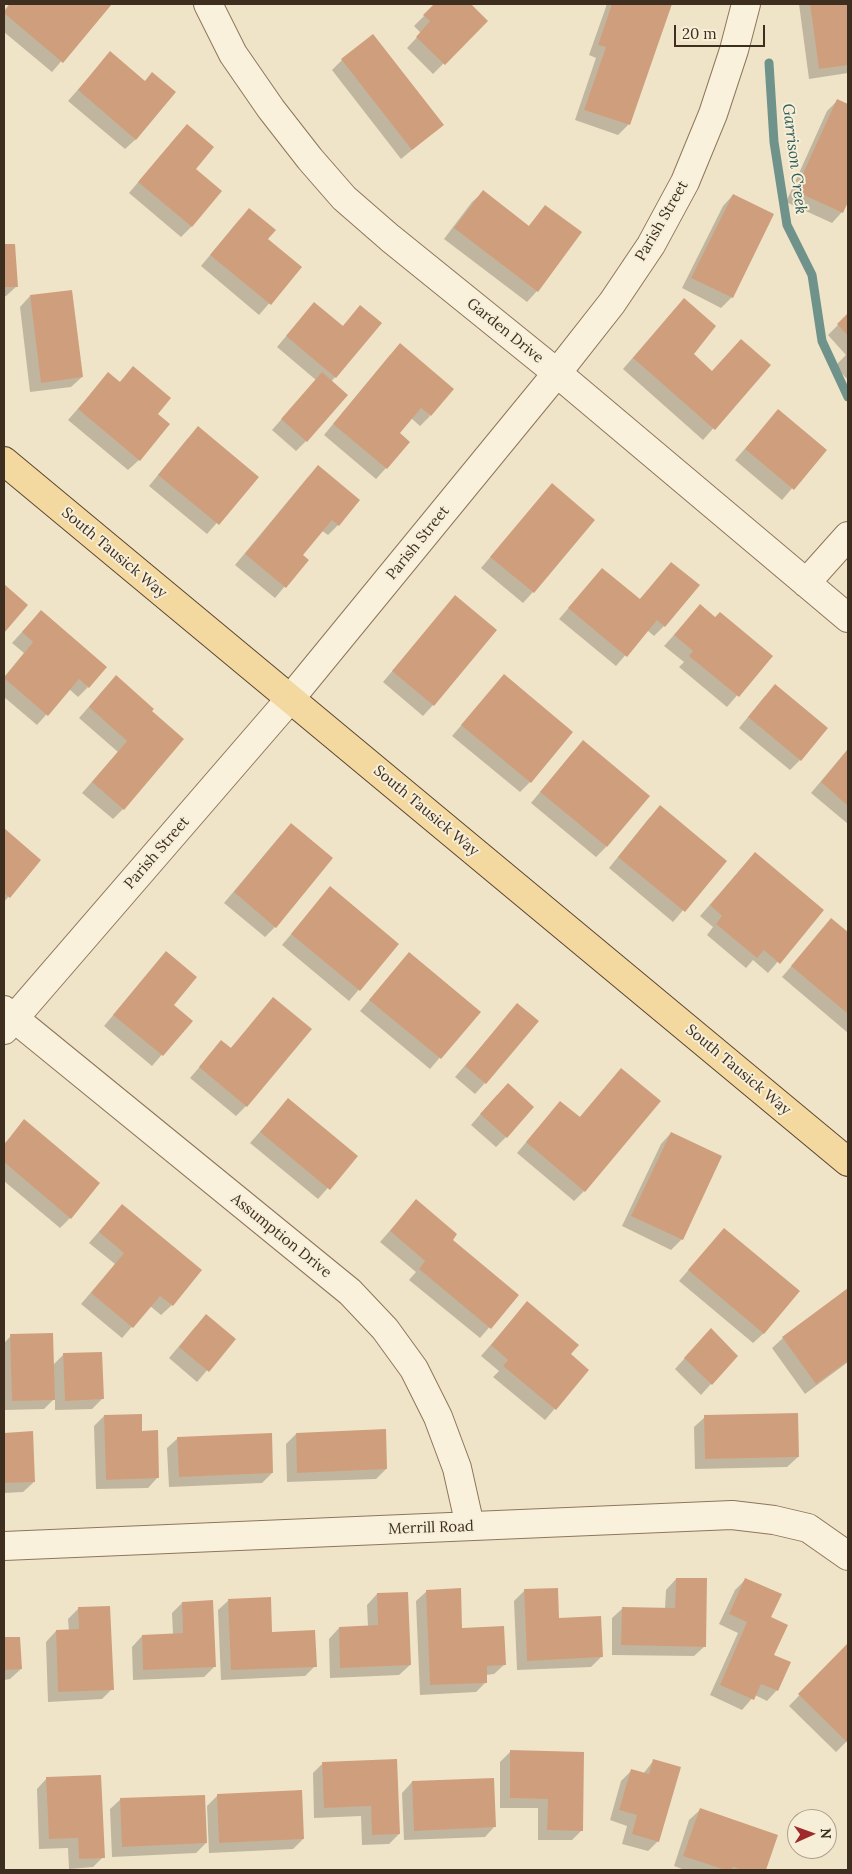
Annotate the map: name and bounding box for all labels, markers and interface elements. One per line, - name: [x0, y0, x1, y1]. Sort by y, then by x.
- scale bar: [677, 15, 768, 47]
- text: 20 m: [682, 24, 717, 43]
- water label: Garrison Creek: [778, 103, 810, 215]
- street label: Parish Street: [632, 178, 692, 264]
- street label: Garden Drive: [463, 295, 547, 367]
- street label: Parish Street: [383, 502, 453, 584]
- street label: South Tausick Way: [58, 504, 170, 602]
- street label: South Tausick Way: [370, 762, 482, 860]
- street label: Parish Street: [121, 813, 193, 893]
- street label: South Tausick Way: [682, 1021, 794, 1119]
- street label: Assumption Drive: [227, 1190, 335, 1282]
- street label: Merrill Road: [388, 1518, 474, 1538]
- north arrow: [787, 1809, 837, 1859]
- text: N: [817, 1828, 835, 1839]

